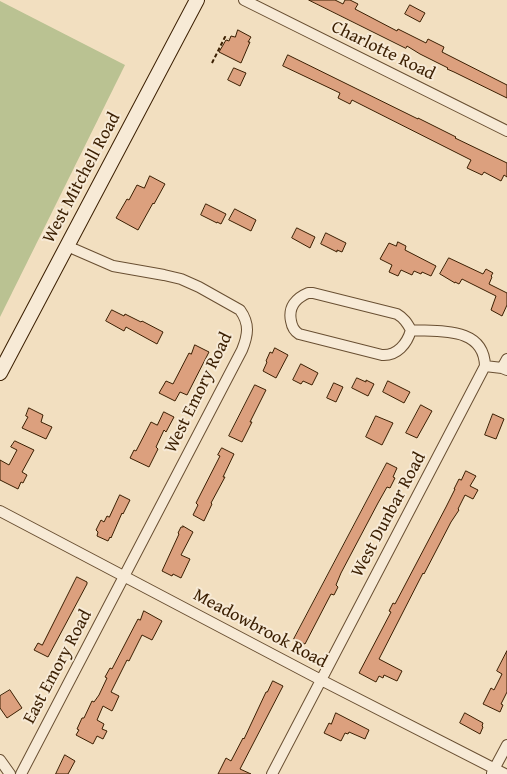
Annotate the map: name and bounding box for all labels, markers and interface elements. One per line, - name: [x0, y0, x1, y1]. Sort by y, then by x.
- street label: Charlotte Road: [328, 17, 438, 85]
- street label: West Mitchell Road: [39, 109, 125, 247]
- street label: West Emory Road: [160, 329, 238, 457]
- street label: West Dunbar Road: [347, 449, 431, 581]
- street label: Meadowbrook Road: [189, 585, 331, 673]
- street label: East Emory Road: [19, 606, 97, 728]

